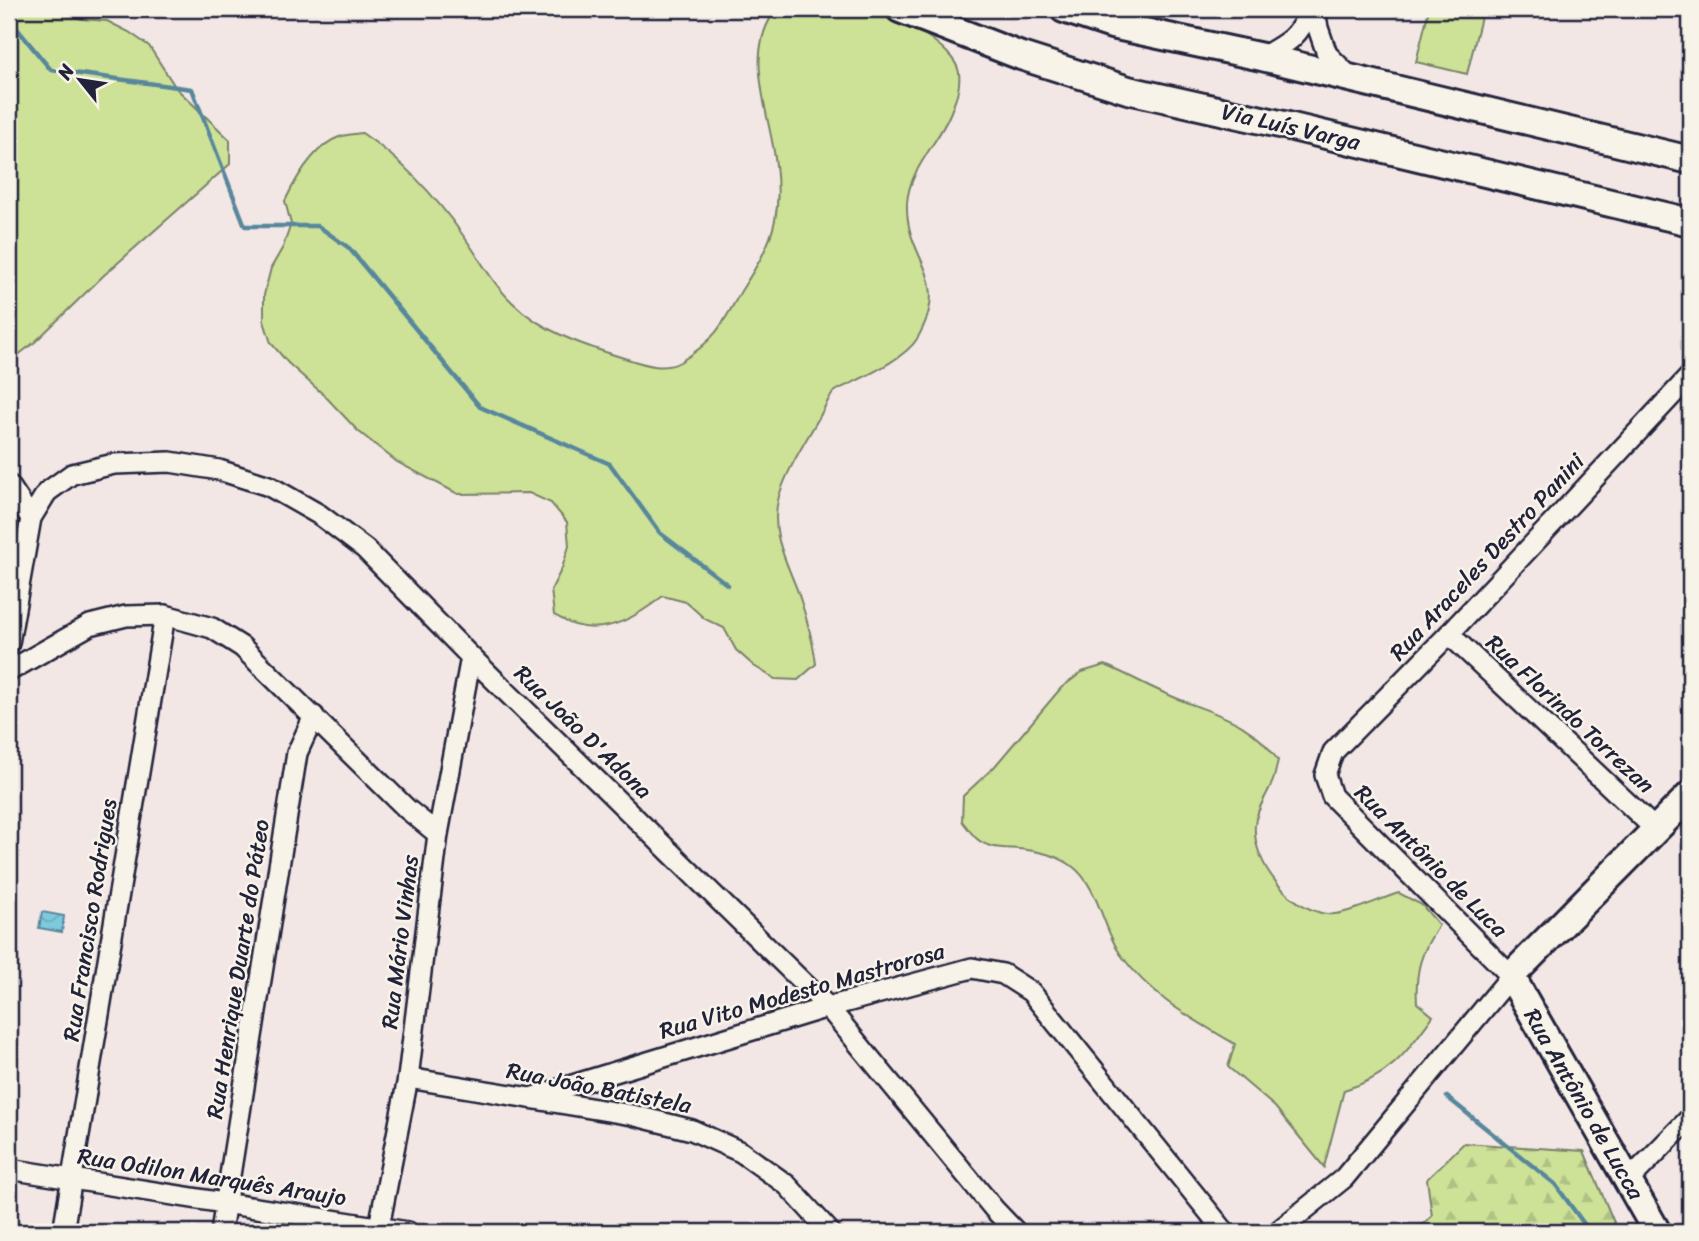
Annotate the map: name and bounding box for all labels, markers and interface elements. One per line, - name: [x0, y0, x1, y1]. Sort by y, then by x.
- north arrow: [46, 46, 116, 116]
- text: N: [48, 57, 84, 87]
- street label: Via Luís Varga: [1218, 91, 1365, 163]
- street label: Rua Araceles Destro Panini: [1379, 443, 1596, 671]
- street label: Rua Florindo Torrezan: [1476, 624, 1664, 804]
- street label: Rua João D'Adona: [504, 655, 662, 810]
- street label: Rua Antônio de Luca: [1344, 774, 1518, 948]
- street label: Rua Francisco Rodrigues: [51, 795, 129, 1044]
- street label: Rua Henrique Duarte do Páteo: [194, 816, 282, 1122]
- street label: Rua Mário Vinhas: [369, 852, 431, 1031]
- street label: Rua Vito Modesto Mastrorosa: [654, 930, 950, 1051]
- street label: Rua Antônio de Lucca: [1512, 1000, 1656, 1208]
- street label: Rua João Batistela: [503, 1050, 695, 1126]
- street label: Rua Odilon Marquês Araujo: [75, 1136, 349, 1218]

